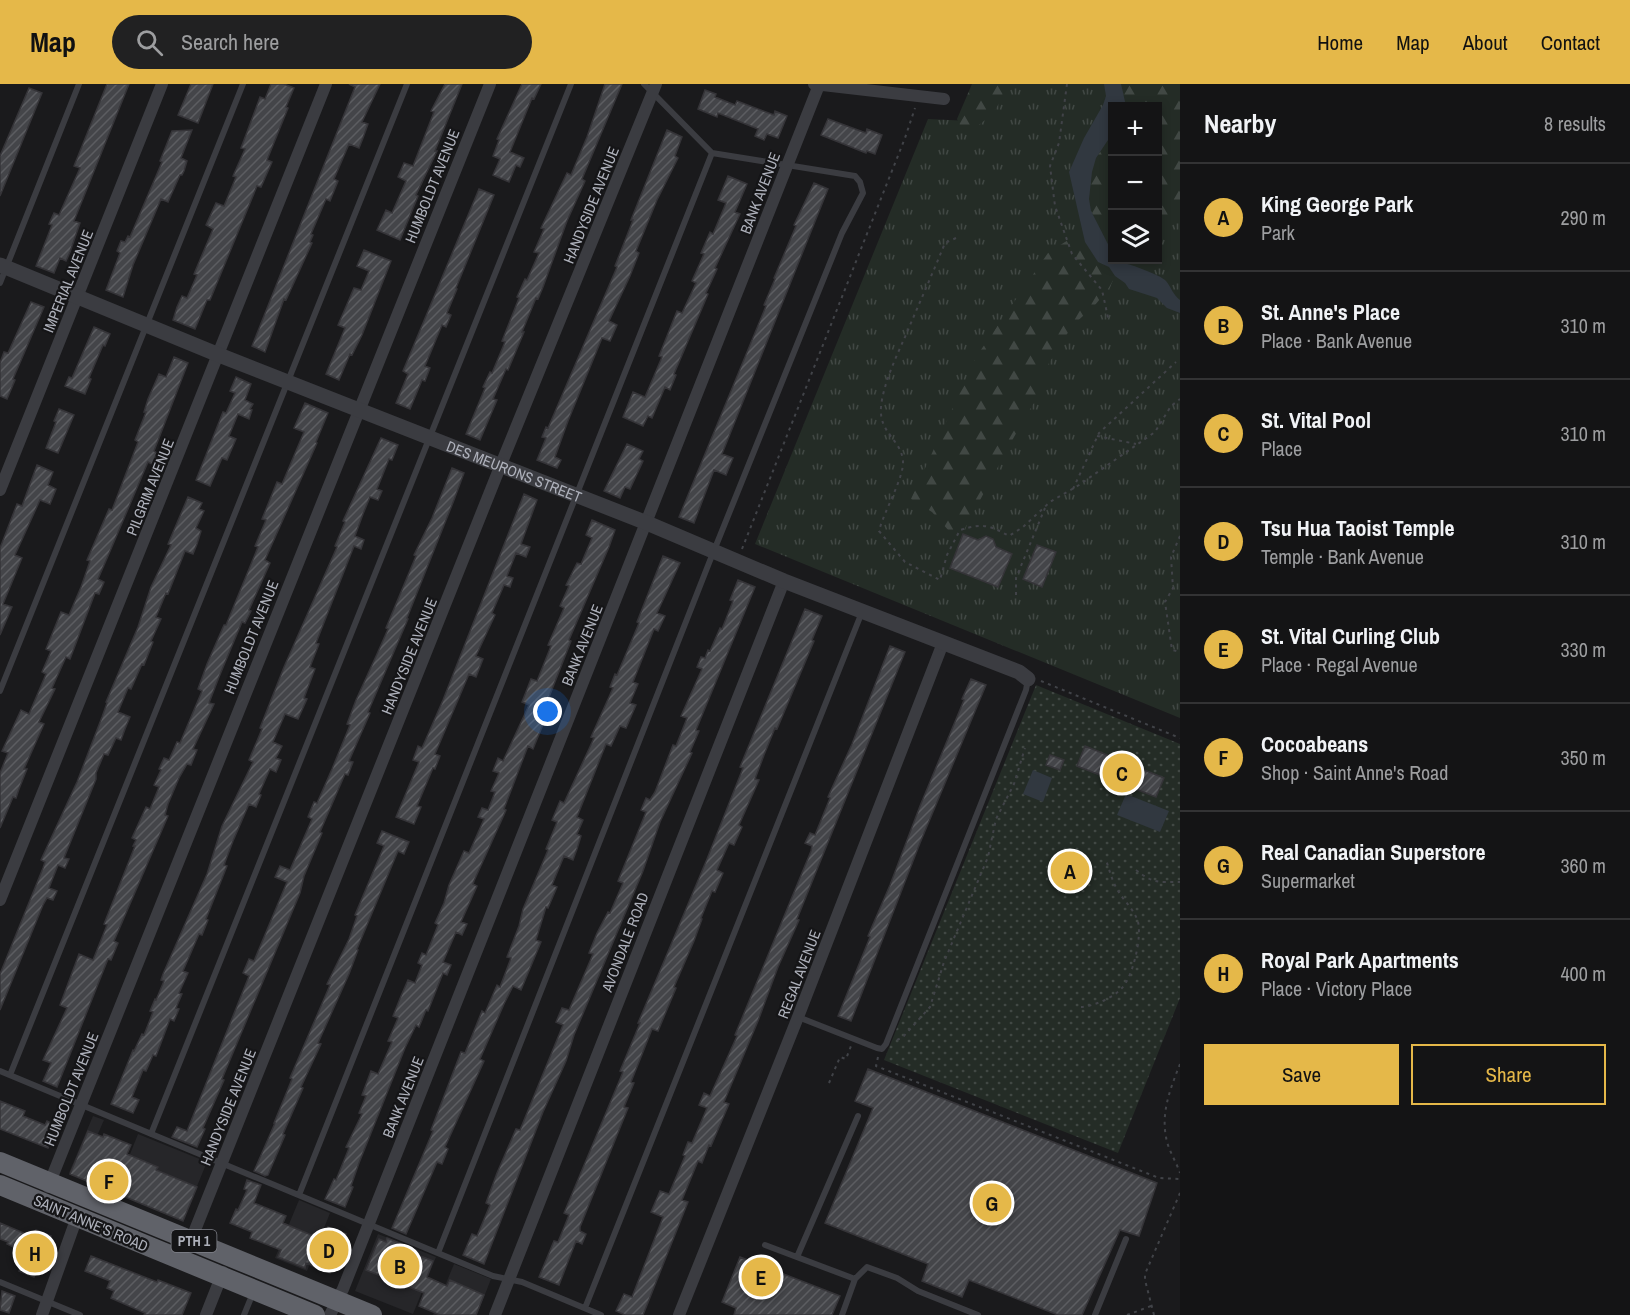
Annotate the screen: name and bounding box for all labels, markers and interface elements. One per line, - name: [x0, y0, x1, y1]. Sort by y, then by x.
- search box: [112, 15, 532, 69]
- text: Map: [30, 23, 76, 61]
- icon: search: [133, 26, 166, 59]
- text: Search here: [181, 27, 279, 57]
- text: Home: [1317, 28, 1363, 57]
- text: Map: [1396, 28, 1430, 57]
- text: About: [1463, 28, 1508, 57]
- text: Contact: [1541, 28, 1600, 57]
- map controls: [1108, 102, 1162, 264]
- button: +: [1108, 102, 1162, 156]
- text: Nearby: [1204, 106, 1276, 141]
- text: 8 results: [1544, 110, 1606, 137]
- street label: HUMBOLDT AVENUE: [400, 126, 464, 246]
- street label: HANDYSIDE AVENUE: [558, 143, 624, 267]
- street label: BANK AVENUE: [735, 149, 785, 237]
- button: −: [1108, 156, 1162, 210]
- text: King George Park: [1261, 189, 1413, 219]
- text: A: [1218, 204, 1229, 231]
- text: 290 m: [1560, 204, 1606, 231]
- button: layers: [1108, 210, 1162, 264]
- text: Park: [1261, 219, 1295, 246]
- street label: IMPERIAL AVENUE: [38, 226, 98, 336]
- text: St. Anne's Place: [1261, 297, 1400, 327]
- text: B: [1218, 312, 1229, 339]
- text: 310 m: [1560, 312, 1606, 339]
- text: Place · Bank Avenue: [1261, 327, 1412, 354]
- text: St. Vital Pool: [1261, 405, 1371, 435]
- text: C: [1218, 420, 1229, 447]
- text: 310 m: [1560, 420, 1606, 447]
- street label: PILGRIM AVENUE: [121, 435, 179, 539]
- street label: DES MEURONS STREET: [444, 435, 585, 507]
- text: Place: [1261, 435, 1302, 462]
- text: Tsu Hua Taoist Temple: [1261, 513, 1455, 543]
- text: D: [1218, 528, 1229, 555]
- text: 310 m: [1560, 528, 1606, 555]
- text: Temple · Bank Avenue: [1261, 543, 1424, 570]
- street label: HUMBOLDT AVENUE: [219, 577, 283, 697]
- street label: HANDYSIDE AVENUE: [376, 594, 442, 718]
- street label: BANK AVENUE: [556, 601, 608, 689]
- text: St. Vital Curling Club: [1261, 621, 1440, 651]
- text: E: [1218, 636, 1229, 663]
- text: 330 m: [1560, 636, 1606, 663]
- text: Place · Regal Avenue: [1261, 651, 1418, 678]
- your location: [533, 697, 562, 726]
- text: Cocoabeans: [1261, 729, 1368, 759]
- text: F: [1218, 744, 1229, 771]
- text: 350 m: [1560, 744, 1606, 771]
- pin: C: [1102, 750, 1142, 796]
- text: Shop · Saint Anne's Road: [1261, 759, 1448, 786]
- text: Real Canadian Superstore: [1261, 837, 1486, 867]
- pin: A: [1050, 848, 1090, 894]
- text: G: [1217, 852, 1230, 879]
- text: 360 m: [1560, 852, 1606, 879]
- text: Supermarket: [1261, 867, 1355, 894]
- street label: AVONDALE ROAD: [596, 889, 654, 996]
- street label: REGAL AVENUE: [772, 927, 826, 1021]
- text: Royal Park Apartments: [1261, 945, 1459, 975]
- text: H: [1218, 960, 1229, 987]
- text: 400 m: [1560, 960, 1606, 987]
- text: Place · Victory Place: [1261, 975, 1412, 1002]
- street label: HUMBOLDT AVENUE: [39, 1029, 103, 1149]
- button: Save: [1204, 1044, 1399, 1105]
- button: Share: [1411, 1044, 1606, 1105]
- street label: HANDYSIDE AVENUE: [195, 1045, 261, 1169]
- street label: BANK AVENUE: [377, 1053, 429, 1141]
- pin: F: [90, 1158, 128, 1204]
- pin: G: [972, 1180, 1012, 1226]
- street label: SAINT ANNE'S ROAD: [31, 1189, 152, 1257]
- pin: D: [310, 1228, 348, 1272]
- pin: H: [15, 1230, 54, 1276]
- road number: PTH 1: [172, 1230, 216, 1252]
- pin: B: [380, 1244, 420, 1288]
- pin: E: [742, 1254, 780, 1300]

